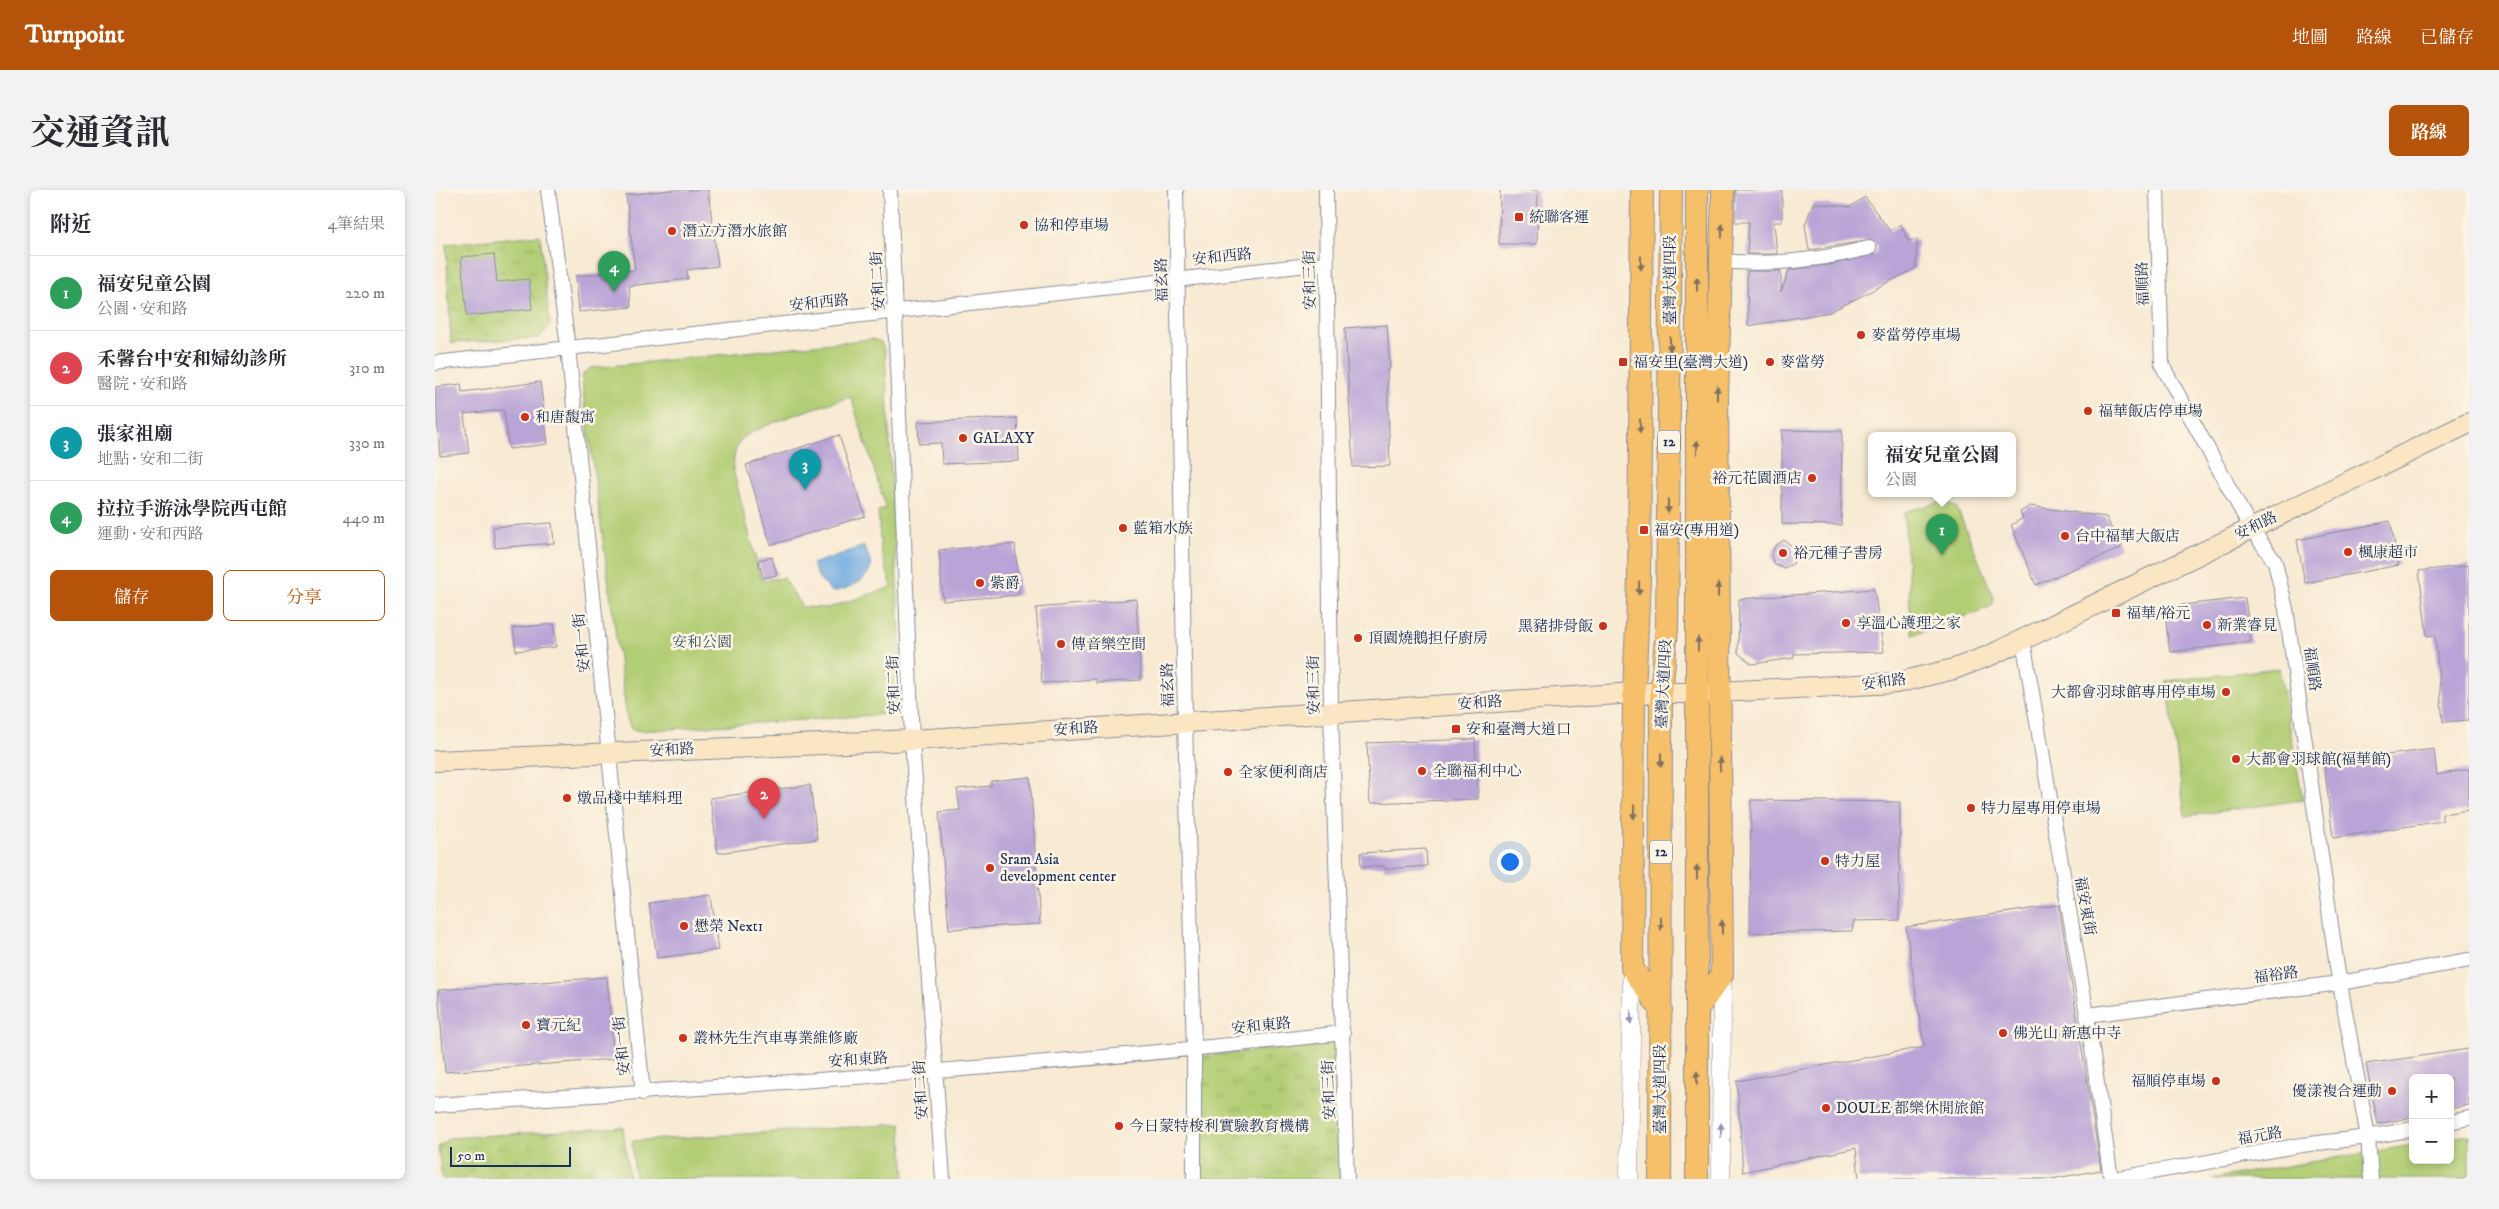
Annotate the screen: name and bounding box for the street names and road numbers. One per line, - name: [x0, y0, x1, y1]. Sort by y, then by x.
- street label: 臺灣大道四段: [1661, 235, 1680, 325]
- street label: 安和西路: [1191, 244, 1253, 270]
- street label: 安和三街: [1300, 250, 1320, 310]
- street label: 安和二街: [867, 251, 889, 311]
- street label: 福玄路: [1152, 257, 1172, 303]
- street label: 福順路: [2133, 261, 2153, 307]
- street label: 安和西路: [788, 290, 850, 316]
- road number: 12: [1658, 430, 1680, 454]
- street label: 安和路: [2232, 508, 2280, 544]
- street label: 安和一街: [569, 612, 595, 674]
- street label: 臺灣大道四段: [1652, 639, 1676, 729]
- street label: 福順路: [2299, 645, 2325, 693]
- street label: 安和二街: [883, 655, 905, 715]
- street label: 安和三街: [1304, 655, 1324, 715]
- street label: 福玄路: [1158, 662, 1178, 708]
- street label: 安和路: [1861, 670, 1907, 694]
- street label: 安和路: [1457, 692, 1503, 714]
- street label: 安和路: [1053, 718, 1099, 740]
- street label: 安和路: [649, 739, 695, 761]
- road number: 12: [1650, 840, 1672, 864]
- street label: 福安東街: [2070, 875, 2100, 937]
- street label: 福裕路: [2253, 963, 2299, 987]
- street label: 安和東路: [1230, 1013, 1292, 1039]
- street label: 安和一街: [609, 1015, 635, 1077]
- street label: 臺灣大道四段: [1651, 1044, 1670, 1134]
- street label: 安和東路: [827, 1048, 889, 1072]
- street label: 安和二街: [910, 1060, 932, 1120]
- street label: 安和三街: [1318, 1060, 1340, 1120]
- street label: 福元路: [2236, 1123, 2284, 1149]

